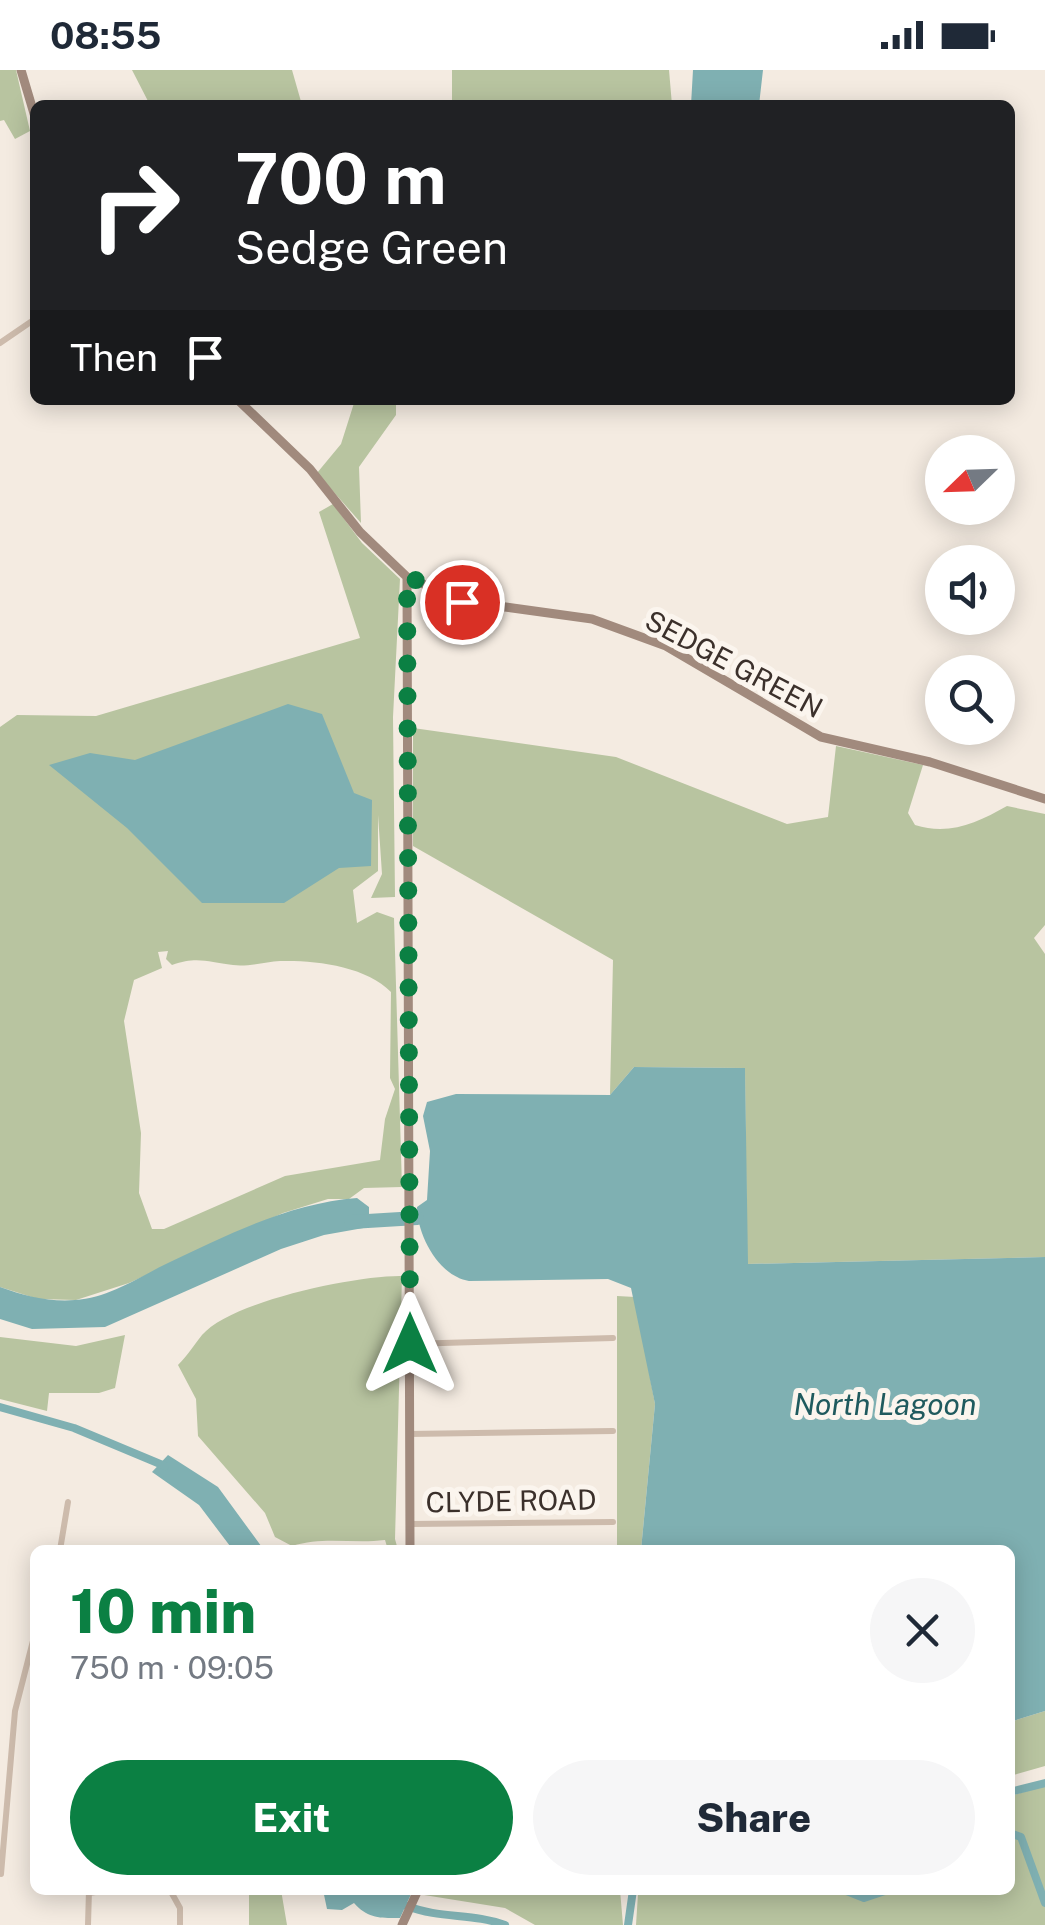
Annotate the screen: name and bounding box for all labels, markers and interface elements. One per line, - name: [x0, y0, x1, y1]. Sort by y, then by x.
- text: 08:55: [50, 13, 161, 58]
- text: 700 m: [235, 137, 447, 220]
- icon: right: [70, 140, 200, 270]
- text: Sedge Green: [235, 221, 508, 274]
- icon: arrive: [178, 330, 233, 385]
- text: Then: [70, 335, 158, 380]
- north arrow: [925, 435, 1015, 525]
- map controls: [925, 435, 1015, 745]
- button: sound: [925, 545, 1015, 635]
- pin: [420, 560, 505, 645]
- icon: arrive: [435, 575, 490, 630]
- street label: SEDGE GREEN: [640, 603, 829, 724]
- button: search: [925, 655, 1015, 745]
- position arrow: [358, 1292, 462, 1396]
- water label: North Lagoon: [793, 1386, 977, 1422]
- street label: CLYDE ROAD: [425, 1483, 597, 1518]
- text: 10 min: [70, 1576, 256, 1647]
- button: close: [870, 1578, 975, 1683]
- text: 750 m · 09:05: [70, 1649, 274, 1686]
- button: Exit: [70, 1760, 513, 1875]
- button: Share: [533, 1760, 975, 1875]

